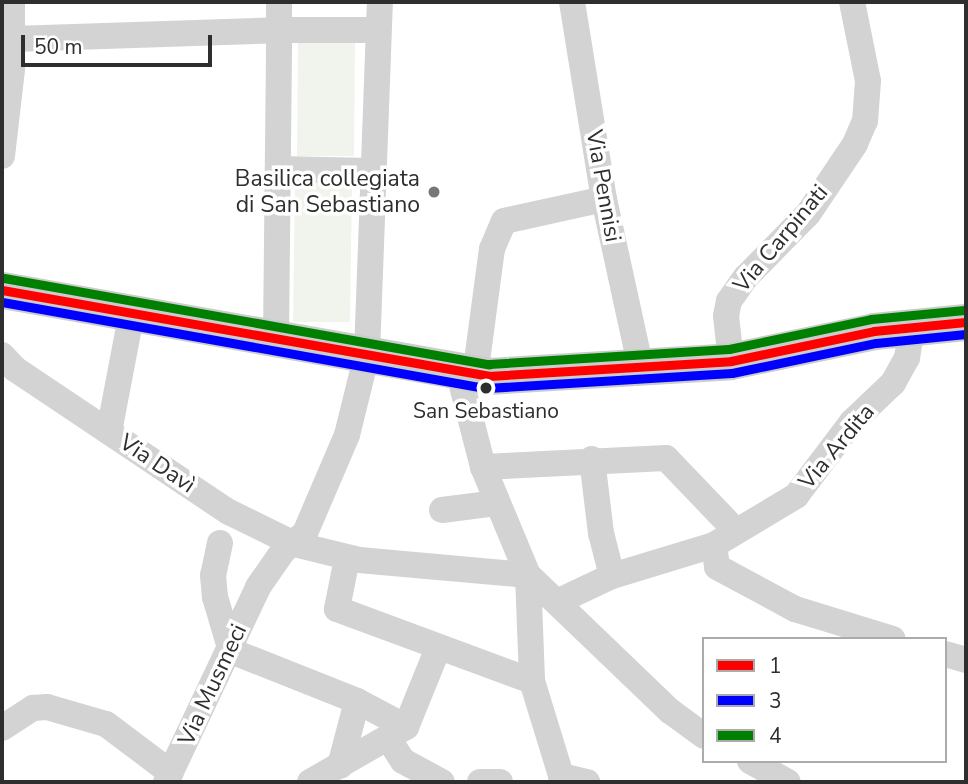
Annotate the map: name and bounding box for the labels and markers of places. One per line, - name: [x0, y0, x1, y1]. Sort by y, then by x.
- place label: Basilica collegiata di San Sebastiano: [235, 165, 420, 219]
- marker: Basilica collegiata di San Sebastiano: [426, 184, 442, 200]
- marker: San Sebastiano: [479, 381, 493, 395]
- place label: San Sebastiano: [413, 398, 559, 424]

